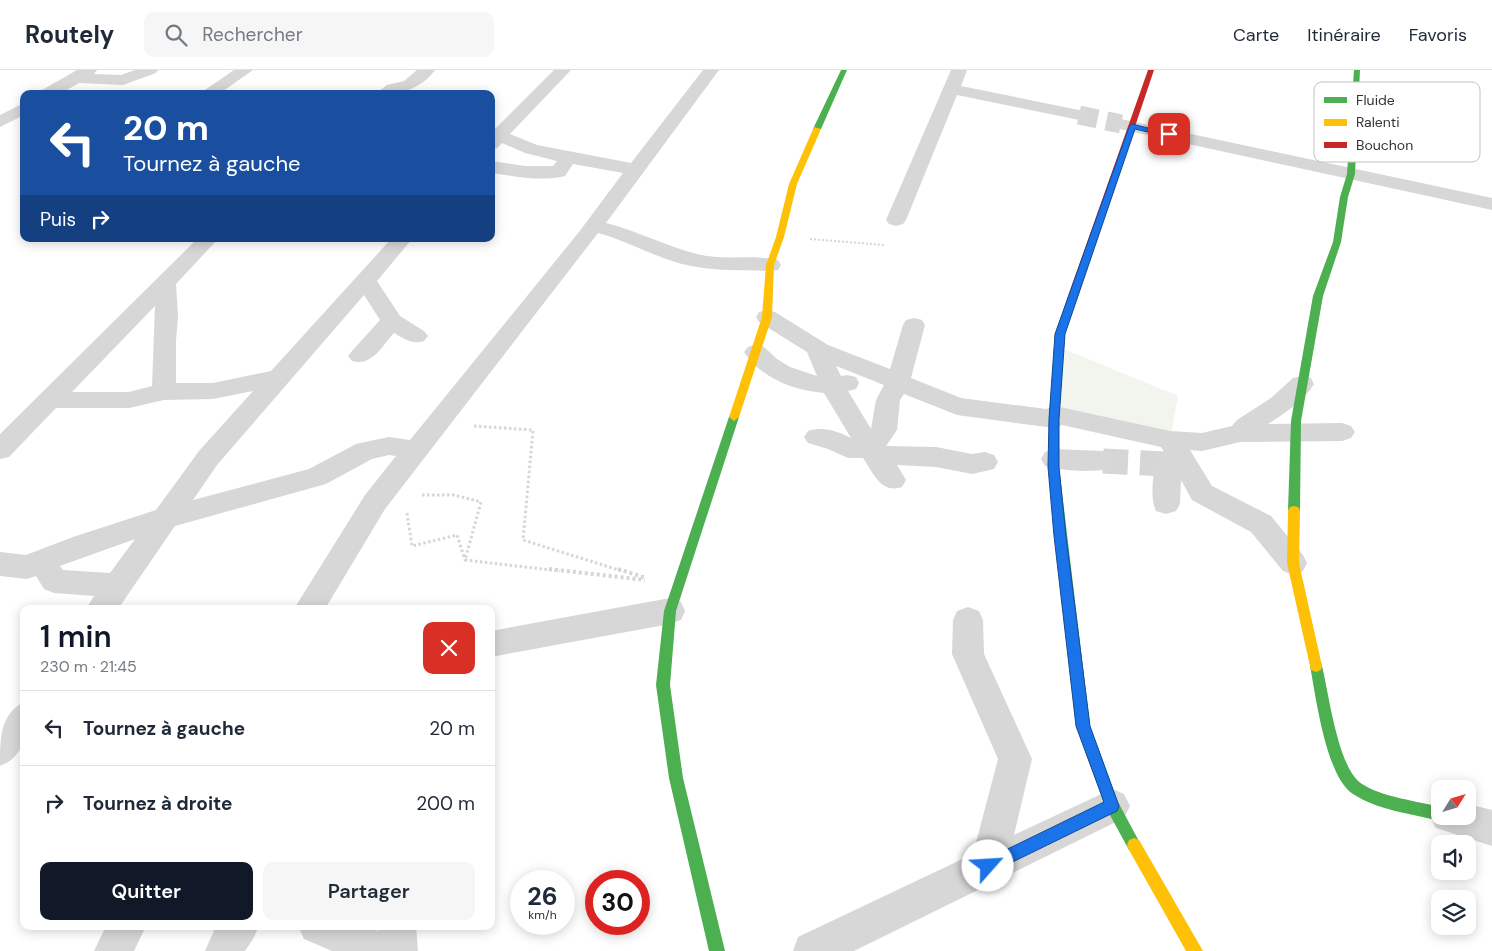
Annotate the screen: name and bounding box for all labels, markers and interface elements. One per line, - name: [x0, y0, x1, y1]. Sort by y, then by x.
- search box: [144, 12, 494, 57]
- text: Routely: [25, 19, 114, 50]
- icon: search: [162, 21, 190, 49]
- text: Rechercher: [202, 22, 303, 47]
- text: Carte: [1233, 23, 1279, 47]
- text: Itinéraire: [1307, 23, 1381, 47]
- text: Favoris: [1409, 23, 1467, 47]
- legend: [1314, 82, 1480, 162]
- text: Fluide: [1356, 91, 1395, 109]
- text: 20 m: [123, 105, 209, 151]
- icon: left: [40, 110, 105, 175]
- pin: [1148, 113, 1190, 155]
- text: Ralenti: [1356, 113, 1400, 131]
- icon: arrive: [1155, 120, 1183, 148]
- text: Bouchon: [1356, 136, 1413, 154]
- text: Tournez à gauche: [123, 149, 301, 178]
- icon: right: [86, 205, 114, 233]
- text: Puis: [40, 207, 76, 232]
- text: 1 min: [40, 617, 112, 656]
- button: close: [423, 622, 475, 674]
- text: 230 m · 21:45: [40, 656, 137, 677]
- icon: left: [40, 714, 68, 742]
- text: Tournez à gauche: [83, 716, 245, 741]
- text: 20 m: [429, 716, 475, 741]
- north arrow: [1431, 780, 1476, 825]
- map controls: [1431, 780, 1476, 935]
- icon: right: [40, 789, 68, 817]
- text: Tournez à droite: [83, 791, 233, 816]
- text: 200 m: [416, 791, 475, 816]
- button: sound: [1431, 835, 1476, 880]
- position arrow: [961, 839, 1013, 891]
- button: Quitter: [40, 862, 253, 920]
- button: Partager: [263, 862, 475, 920]
- speed limit sign: 30: [585, 870, 650, 935]
- text: 26: [527, 880, 558, 913]
- button: layers: [1431, 890, 1476, 935]
- text: km/h: [528, 907, 557, 923]

